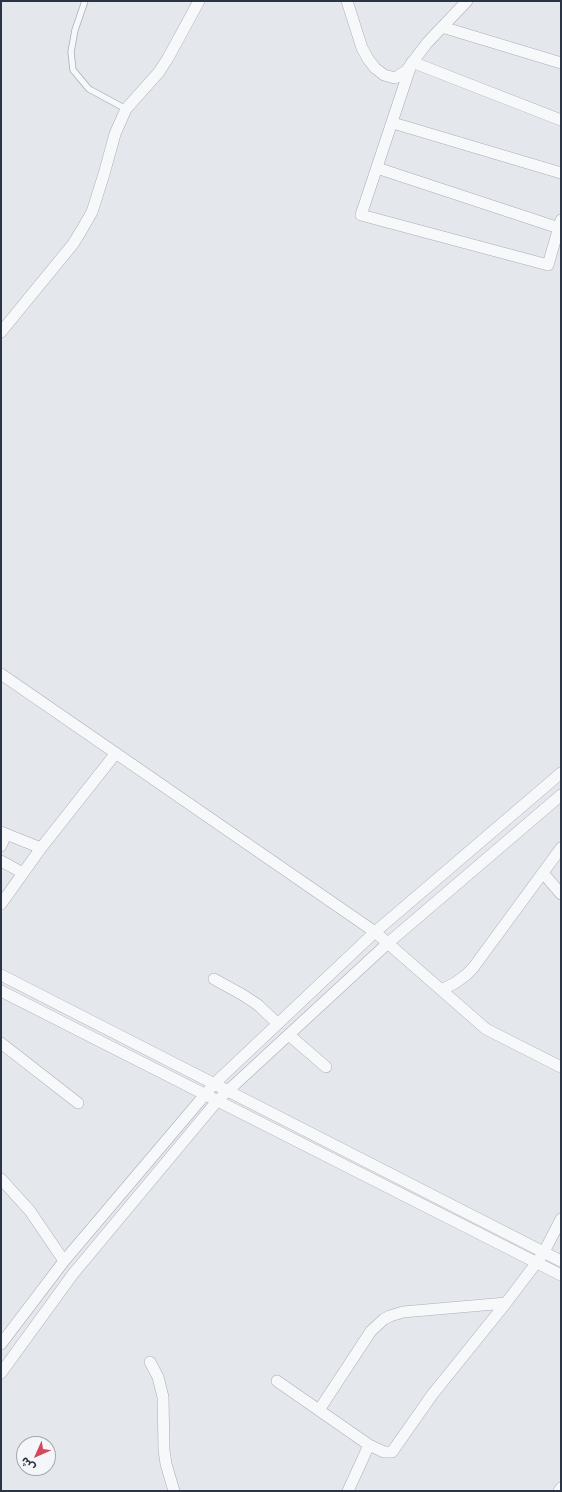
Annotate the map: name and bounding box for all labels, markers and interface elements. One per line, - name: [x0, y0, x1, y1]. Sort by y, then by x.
- north arrow: [16, 1436, 56, 1476]
- text: ش: [18, 1454, 38, 1474]

